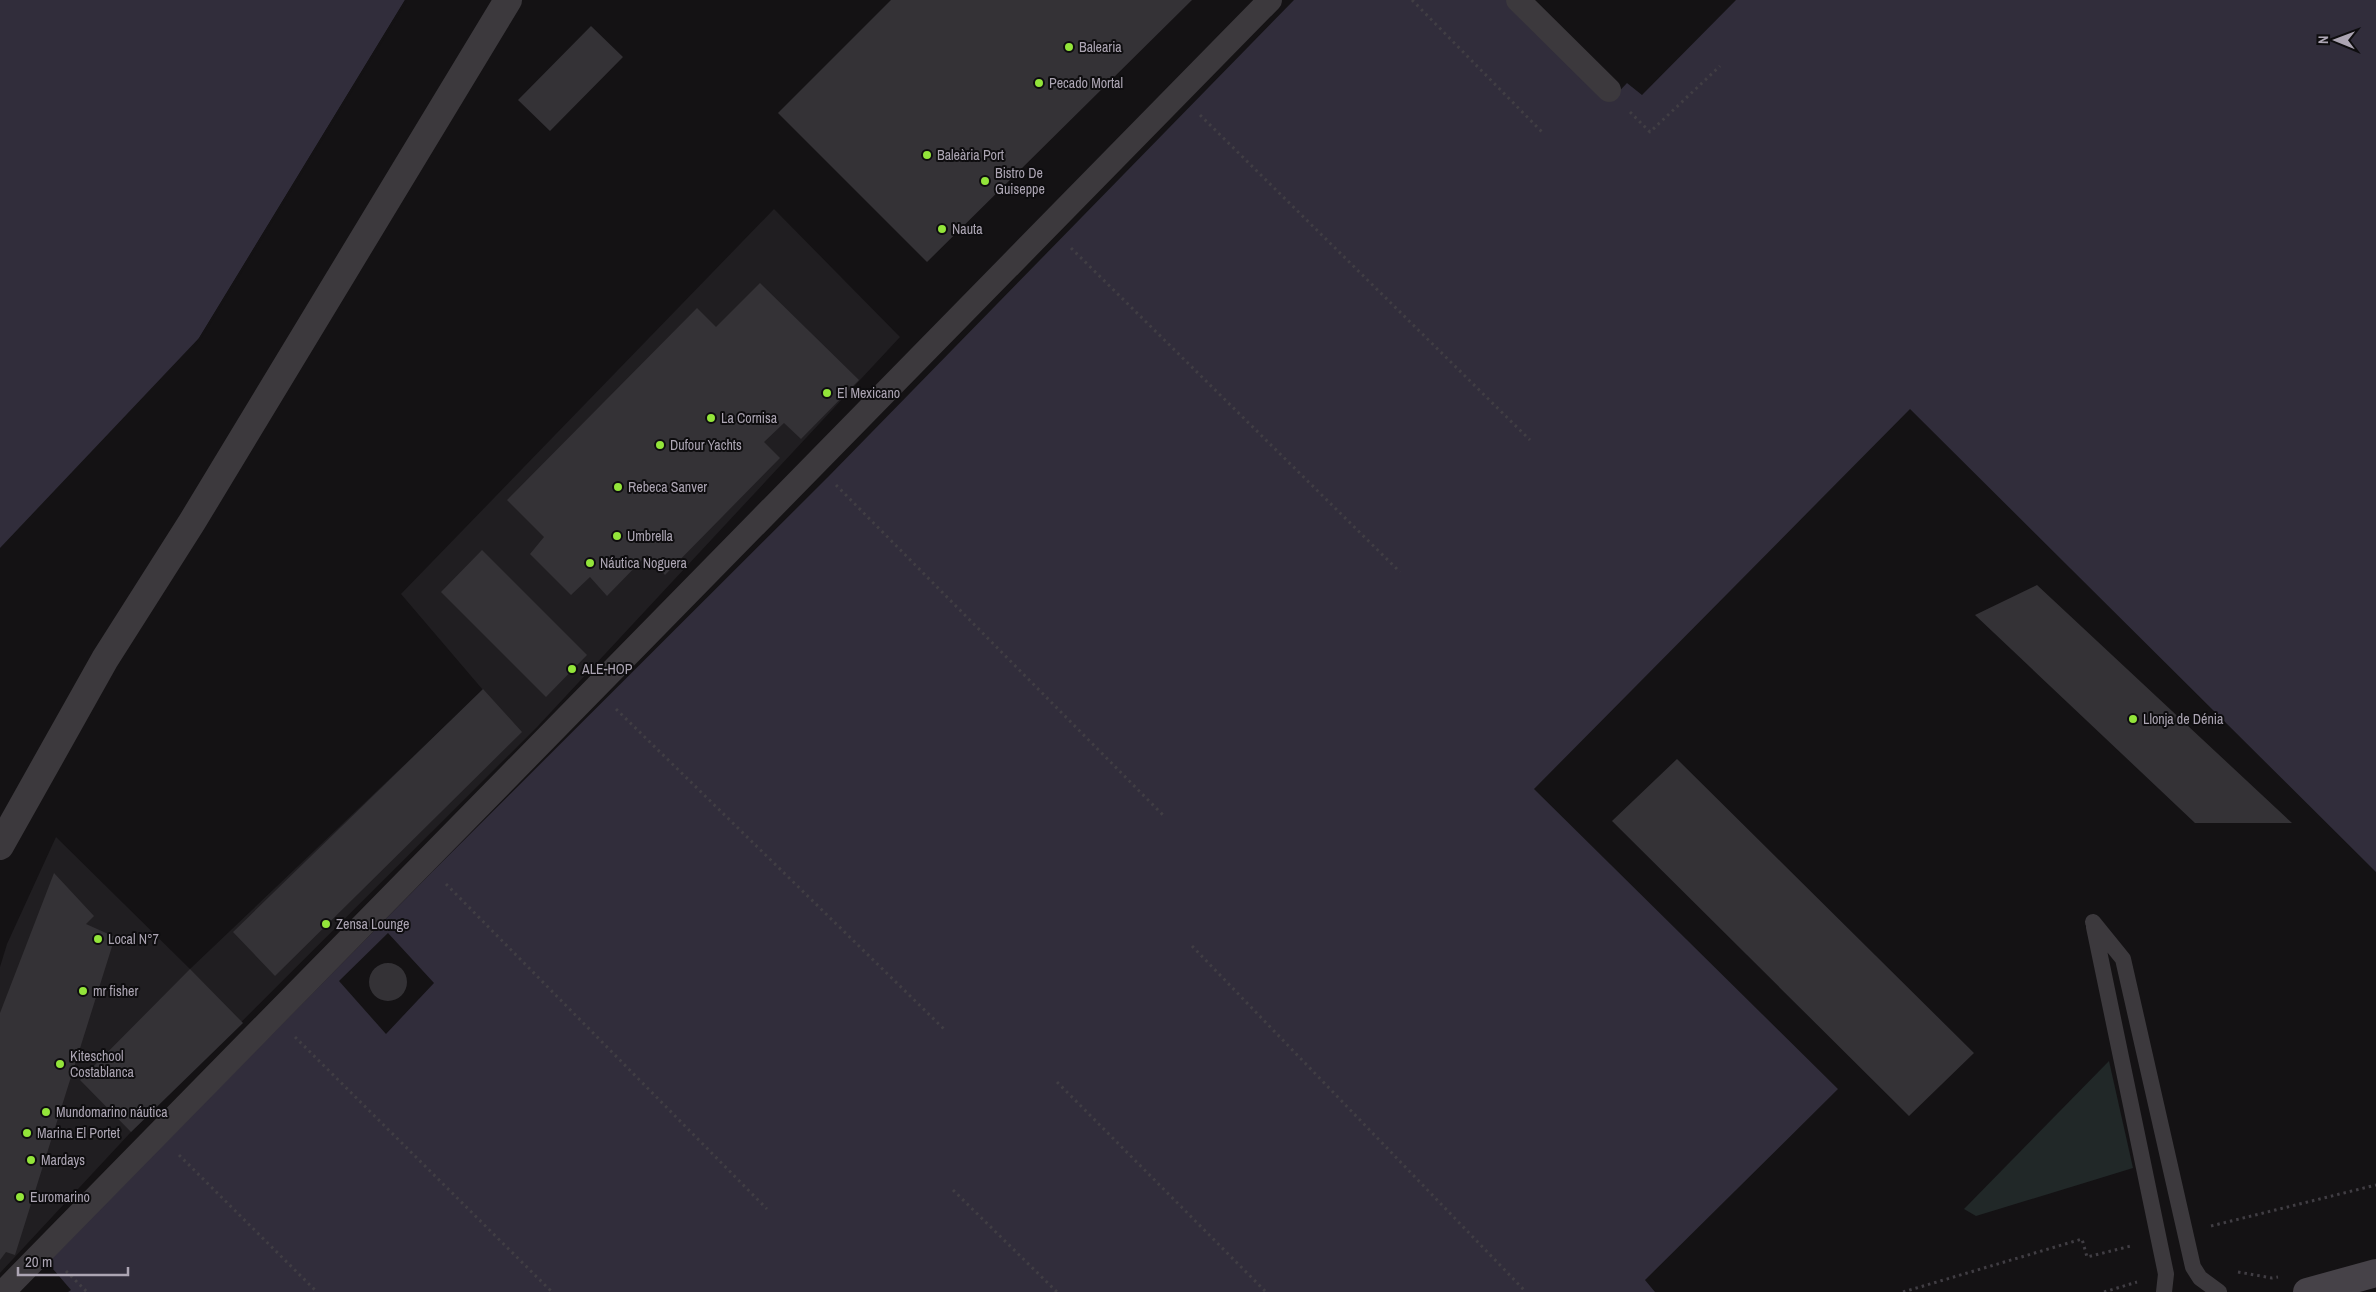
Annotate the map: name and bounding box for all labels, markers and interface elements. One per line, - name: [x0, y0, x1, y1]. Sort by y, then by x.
- north arrow: [2311, 15, 2361, 65]
- text: N: [2314, 35, 2332, 44]
- place label: Balearia: [1079, 38, 1122, 56]
- marker: Balearia: [1063, 41, 1075, 53]
- place label: Pecado Mortal: [1049, 74, 1123, 92]
- marker: Pecado Mortal: [1033, 77, 1045, 89]
- place label: Baleària Port: [937, 146, 1004, 164]
- marker: Baleària Port: [921, 149, 933, 161]
- place label: Bistro De Guiseppe: [995, 164, 1045, 198]
- marker: Bistro De Guiseppe: [979, 175, 991, 187]
- place label: Nauta: [952, 220, 983, 238]
- marker: Nauta: [936, 223, 948, 235]
- place label: El Mexicano: [837, 384, 900, 402]
- marker: El Mexicano: [821, 387, 833, 399]
- place label: La Cornisa: [721, 409, 778, 427]
- marker: La Cornisa: [705, 412, 717, 424]
- place label: Dufour Yachts: [670, 436, 742, 454]
- marker: Dufour Yachts: [654, 439, 666, 451]
- place label: Rebeca Sanver: [628, 478, 707, 496]
- marker: Rebeca Sanver: [612, 481, 624, 493]
- place label: Umbrella: [627, 527, 674, 545]
- marker: Umbrella: [611, 530, 623, 542]
- place label: Náutica Noguera: [600, 554, 687, 572]
- marker: Náutica Noguera: [584, 557, 596, 569]
- place label: ALE-HOP: [581, 660, 633, 678]
- marker: ALE-HOP: [566, 663, 578, 675]
- place label: Llonja de Dénia: [2143, 710, 2224, 728]
- marker: Llonja de Dénia: [2127, 713, 2139, 725]
- place label: Zensa Lounge: [336, 915, 409, 933]
- marker: Zensa Lounge: [320, 918, 332, 930]
- place label: Local N°7: [108, 930, 159, 948]
- marker: Local N°7: [92, 933, 104, 945]
- place label: mr fisher: [93, 982, 138, 1000]
- marker: mr fisher: [77, 985, 89, 997]
- place label: Kiteschool Costablanca: [70, 1047, 134, 1081]
- marker: Kiteschool Costablanca: [54, 1058, 66, 1070]
- place label: Mundomarino náutica: [56, 1103, 168, 1121]
- marker: Mundomarino náutica: [40, 1106, 52, 1118]
- place label: Marina El Portet: [37, 1124, 120, 1142]
- marker: Marina El Portet: [21, 1127, 33, 1139]
- place label: Mardays: [41, 1151, 85, 1169]
- marker: Mardays: [25, 1154, 37, 1166]
- place label: Euromarino: [30, 1188, 90, 1206]
- marker: Euromarino: [14, 1191, 26, 1203]
- scale bar: [18, 1244, 128, 1276]
- text: 20 m: [25, 1251, 52, 1272]

